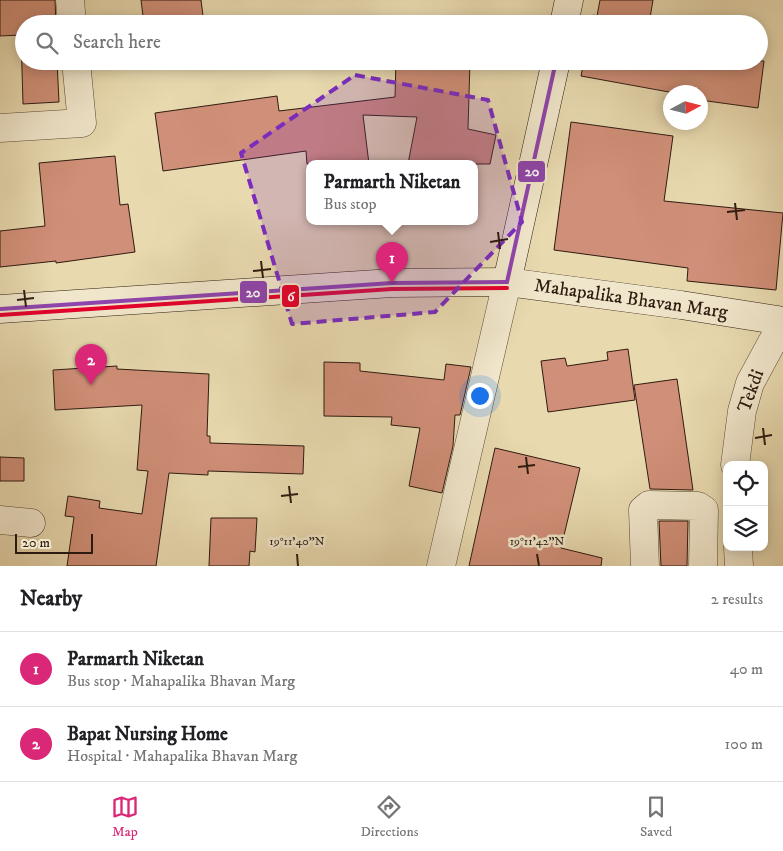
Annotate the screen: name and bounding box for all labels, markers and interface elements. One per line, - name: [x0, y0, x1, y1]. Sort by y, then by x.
- search box: [15, 15, 768, 70]
- icon: search: [33, 29, 61, 57]
- text: Search here: [73, 31, 161, 54]
- north arrow: [663, 85, 708, 130]
- popup: [306, 160, 478, 225]
- line badge: 20: [517, 160, 546, 183]
- text: 20: [525, 163, 540, 181]
- text: Parmarth Niketan: [324, 171, 460, 194]
- text: Bus stop: [324, 194, 376, 214]
- pin: 1: [376, 242, 408, 283]
- street label: Mahapalika Bhavan Marg: [533, 274, 730, 324]
- line badge: 20: [239, 280, 268, 304]
- text: 20: [246, 284, 261, 302]
- line badge: 6: [281, 284, 300, 308]
- text: 6: [287, 288, 295, 306]
- pin: 2: [75, 344, 107, 385]
- street label: Tekdi: [733, 366, 769, 416]
- your location: [467, 383, 493, 409]
- map controls: [723, 461, 768, 551]
- button: locate: [723, 461, 768, 506]
- button: layers: [723, 506, 768, 551]
- scale bar: [15, 531, 92, 554]
- text: 20 m: [22, 534, 50, 552]
- text: 19°11'40"N: [269, 534, 325, 549]
- text: 19°11'42"N: [510, 534, 564, 549]
- text: Nearby: [20, 586, 82, 612]
- text: 2 results: [711, 589, 763, 609]
- text: Parmarth Niketan: [67, 648, 204, 671]
- text: 1: [33, 659, 39, 679]
- text: 40 m: [730, 659, 763, 679]
- text: Bus stop · Mahapalika Bhavan Marg: [67, 671, 295, 691]
- text: Bapat Nursing Home: [67, 723, 228, 746]
- text: 2: [32, 734, 40, 754]
- text: 100 m: [725, 734, 763, 754]
- text: Hospital · Mahapalika Bhavan Marg: [67, 746, 297, 766]
- tab: Map: [111, 793, 139, 841]
- tab: Directions: [360, 793, 418, 841]
- tab: Saved: [640, 793, 672, 841]

